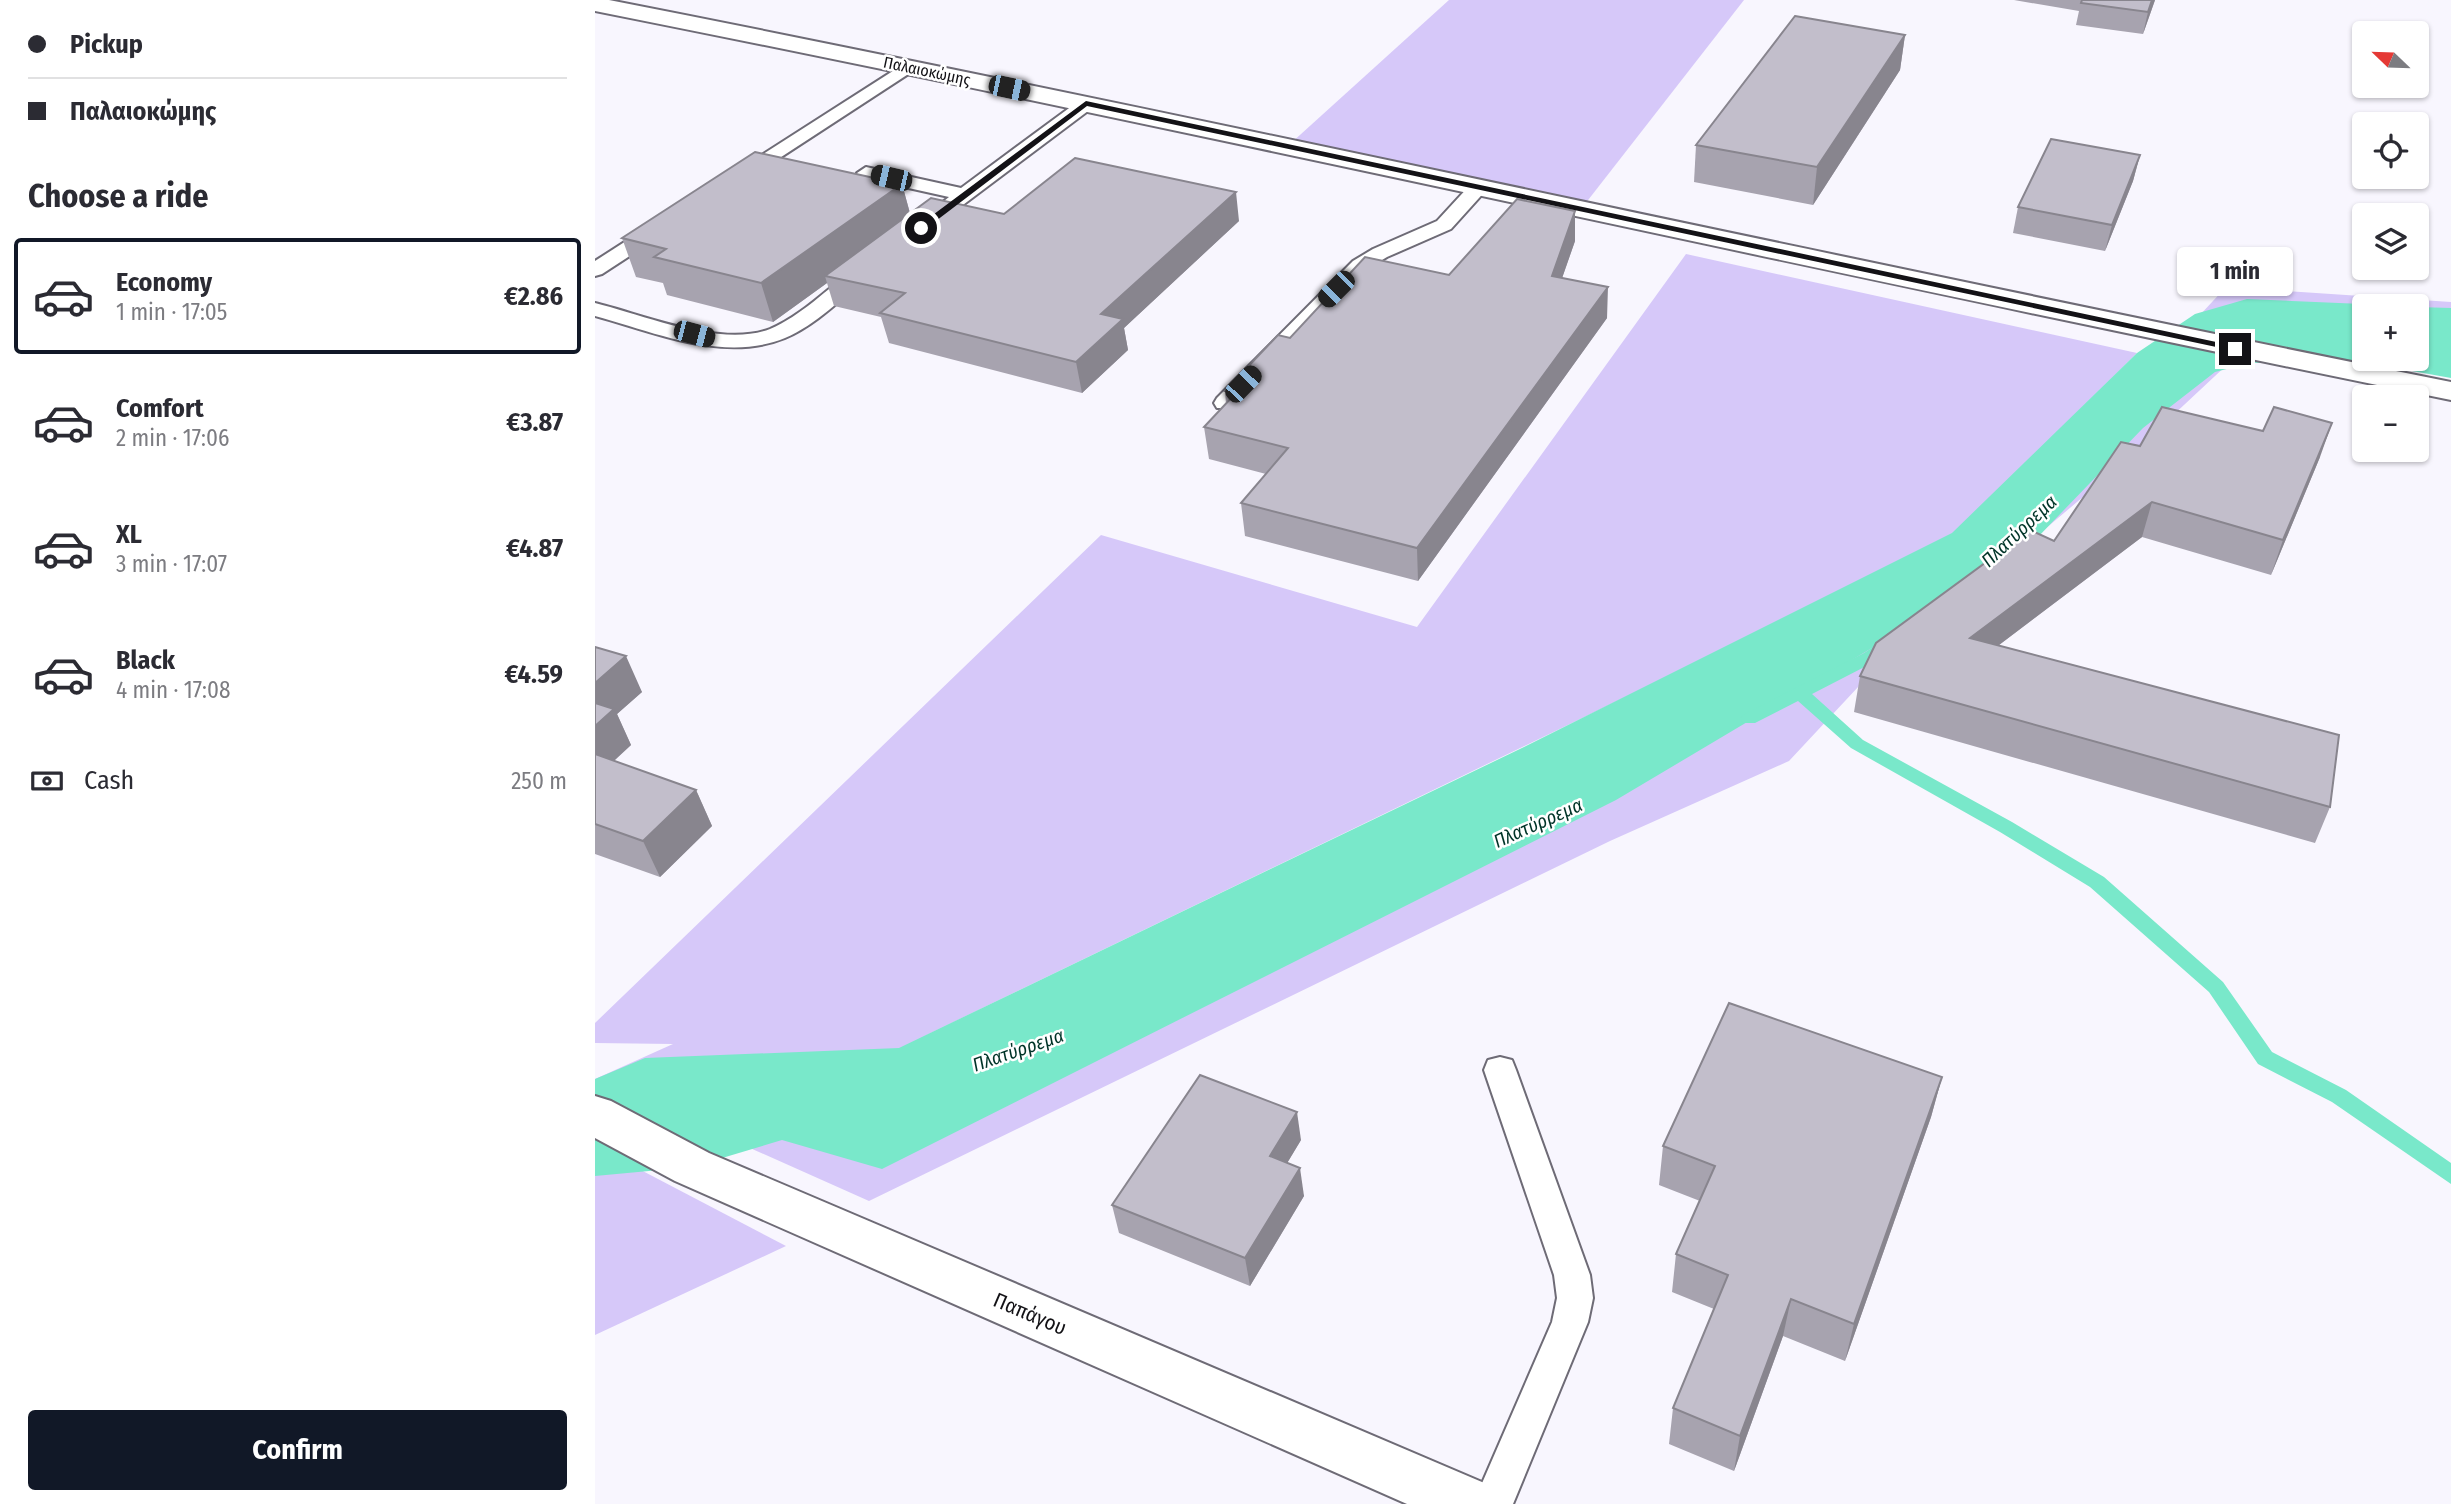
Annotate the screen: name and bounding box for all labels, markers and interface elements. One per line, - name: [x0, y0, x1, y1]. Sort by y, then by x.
- north arrow: [2352, 21, 2429, 98]
- map controls: [2352, 21, 2429, 462]
- text: Pickup: [70, 29, 143, 60]
- street label: Παλαιοκώμης: [882, 53, 972, 90]
- car: [987, 73, 1032, 103]
- text: Παλαιοκώμης: [70, 96, 216, 127]
- button: locate: [2352, 112, 2429, 189]
- car: [869, 163, 914, 193]
- text: Choose a ride: [28, 177, 209, 215]
- button: layers: [2352, 203, 2429, 280]
- route start: [905, 212, 937, 244]
- callout: 1 min: [2177, 247, 2293, 296]
- text: 1 min: [2210, 257, 2260, 285]
- icon: car: [32, 265, 95, 328]
- text: Economy: [116, 267, 212, 298]
- car: [1314, 267, 1359, 311]
- text: €2.86: [504, 281, 563, 312]
- button: +: [2352, 294, 2429, 371]
- text: 1 min · 17:05: [116, 298, 227, 326]
- car: [671, 318, 718, 350]
- route end: [2219, 333, 2251, 365]
- car: [1221, 362, 1266, 406]
- button: −: [2352, 385, 2429, 462]
- icon: car: [32, 391, 95, 454]
- text: Comfort: [116, 393, 204, 424]
- text: €3.87: [506, 407, 563, 438]
- text: 2 min · 17:06: [116, 424, 229, 452]
- water label: Πλατύρρεμα: [1976, 490, 2062, 572]
- icon: car: [32, 517, 95, 580]
- text: XL: [116, 519, 142, 550]
- text: €4.87: [506, 533, 563, 564]
- text: 3 min · 17:07: [116, 550, 227, 578]
- icon: car: [32, 643, 95, 706]
- text: Black: [116, 645, 175, 676]
- text: €4.59: [504, 659, 563, 690]
- text: 4 min · 17:08: [116, 676, 230, 704]
- icon: cash: [28, 762, 66, 800]
- text: Cash: [84, 765, 134, 796]
- text: 250 m: [511, 767, 567, 795]
- water label: Πλατύρρεμα: [1490, 793, 1586, 853]
- water label: Πλατύρρεμα: [969, 1024, 1067, 1076]
- street label: Παπάγου: [989, 1287, 1071, 1341]
- button: Confirm: [28, 1410, 567, 1490]

